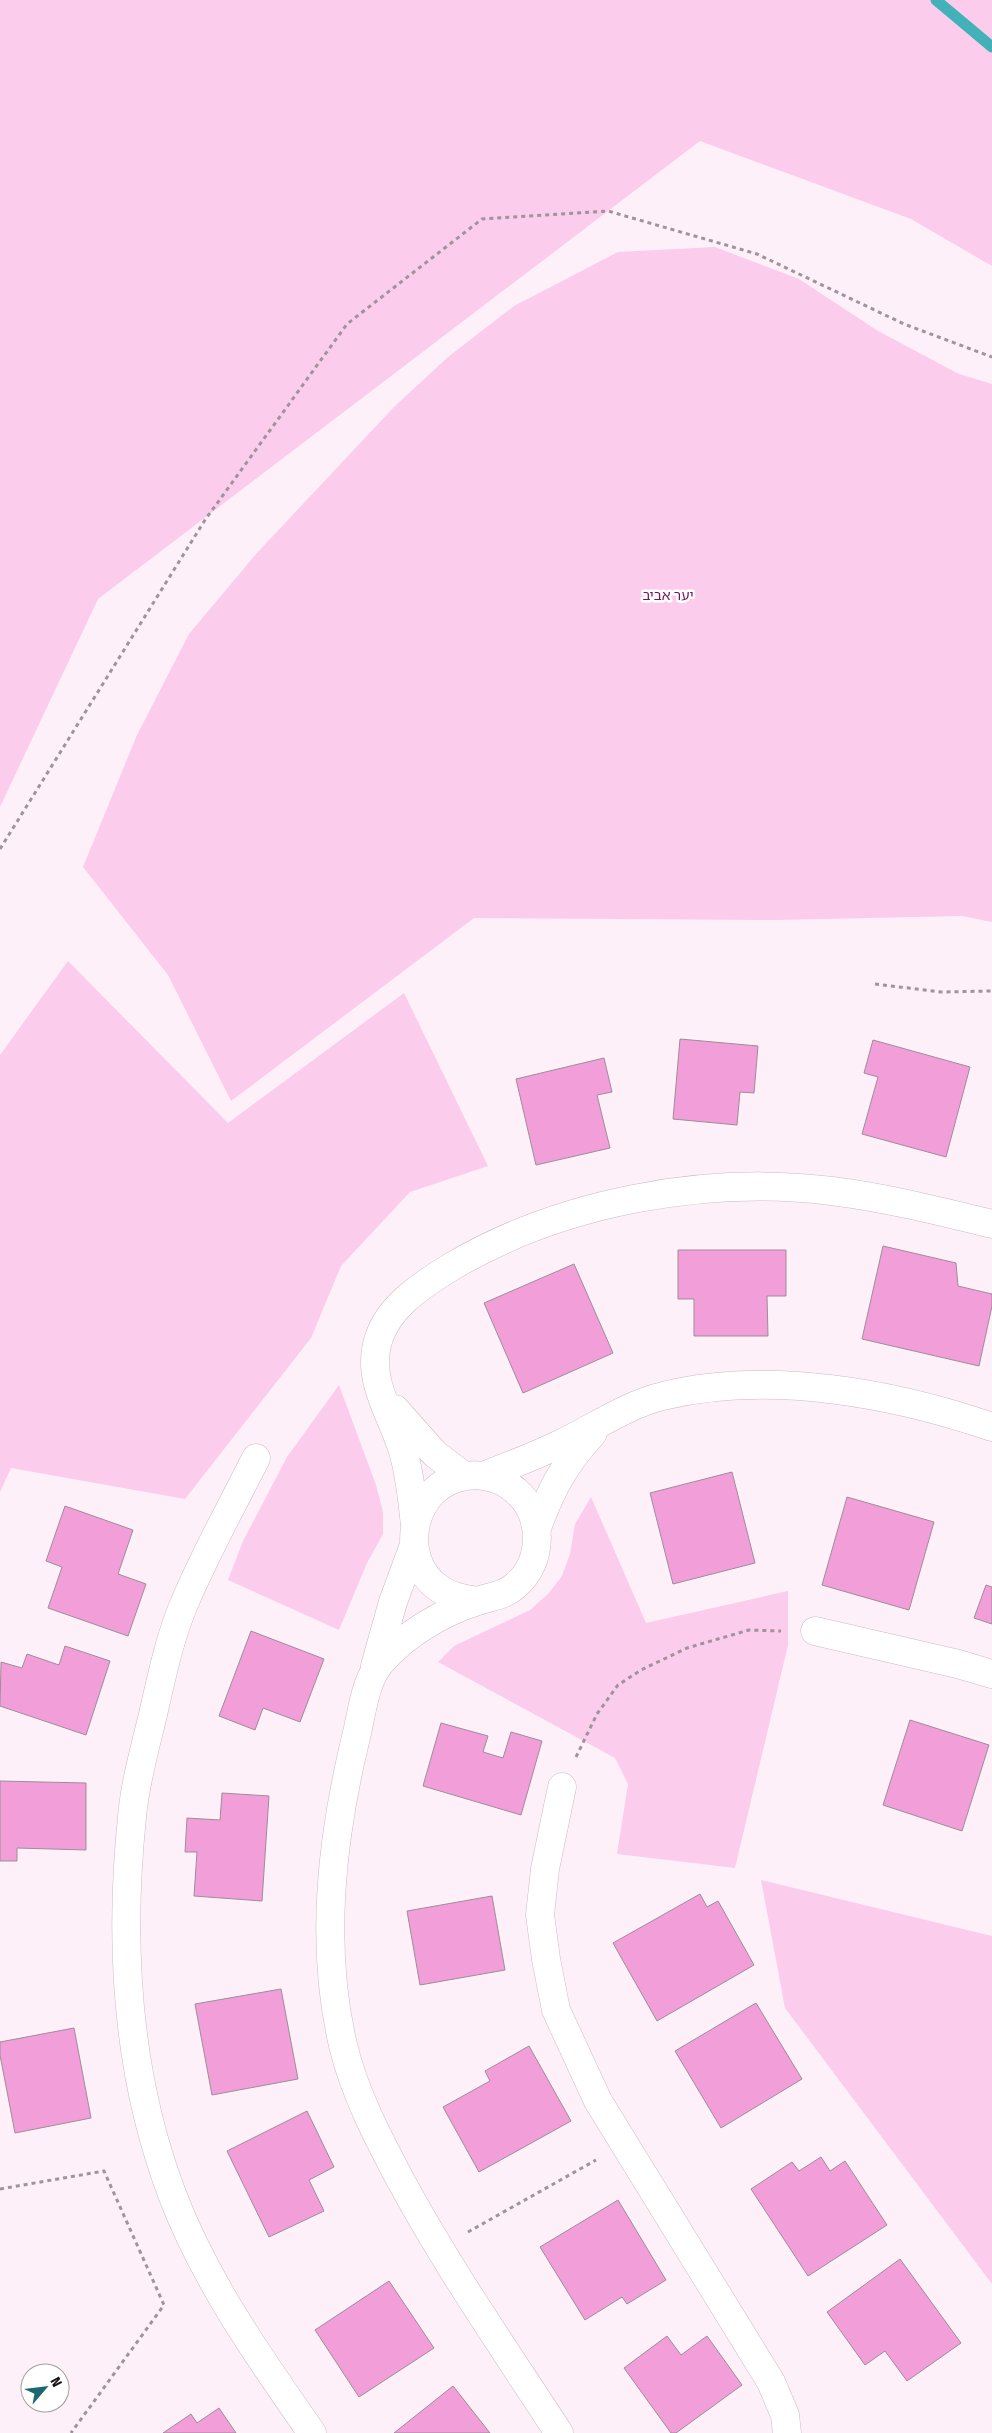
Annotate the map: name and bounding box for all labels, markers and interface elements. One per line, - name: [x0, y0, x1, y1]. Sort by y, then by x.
- park label: יער אביב: [642, 587, 694, 604]
- north arrow: [20, 2363, 70, 2413]
- text: N: [47, 2374, 66, 2390]

